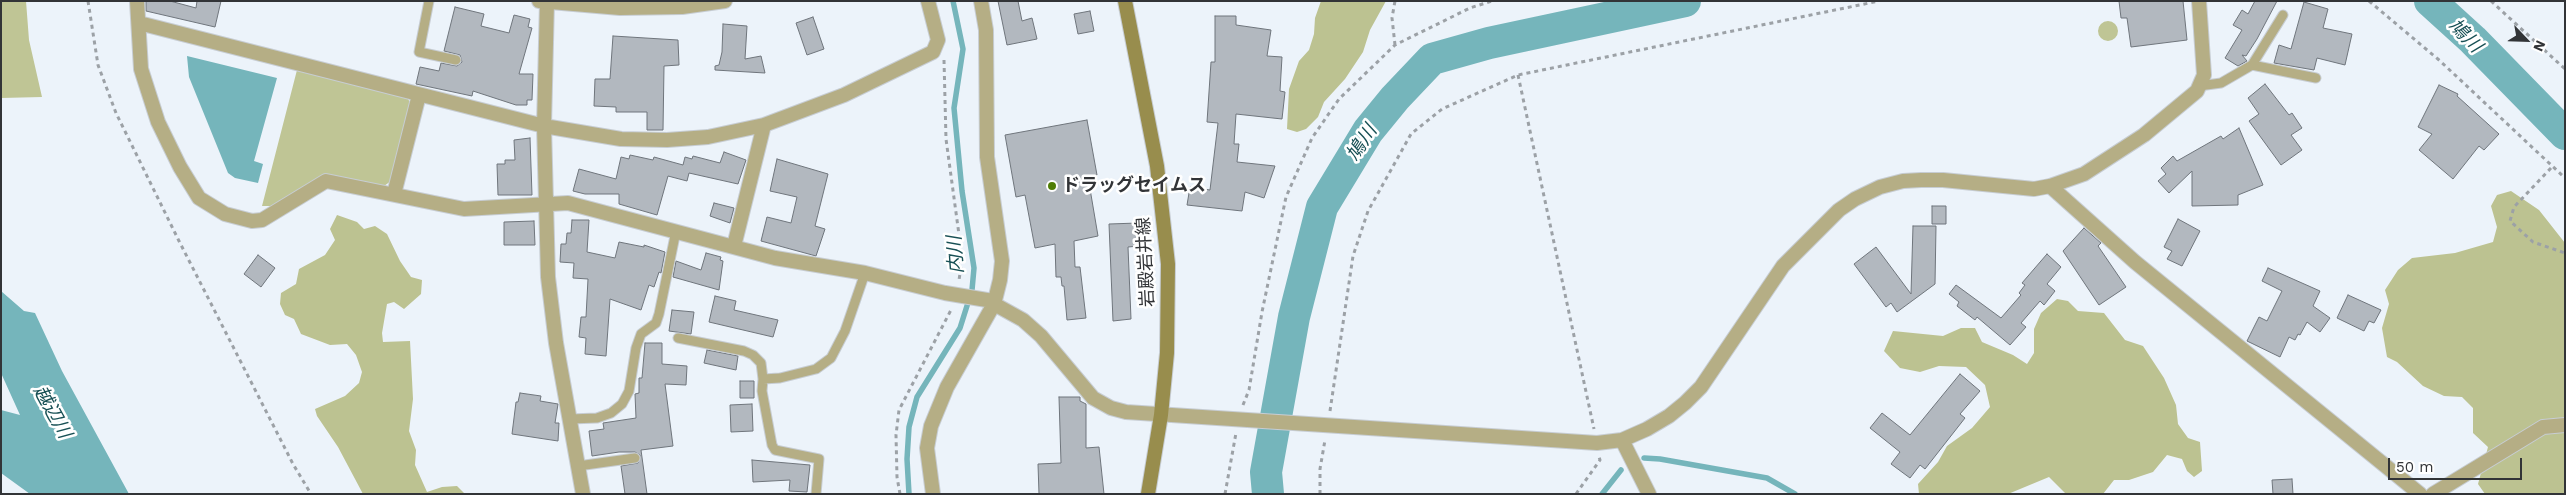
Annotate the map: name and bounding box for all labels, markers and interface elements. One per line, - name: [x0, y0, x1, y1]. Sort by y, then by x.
- water label: 鳩川: [2444, 15, 2486, 57]
- north arrow: [2501, 15, 2551, 65]
- text: N: [2530, 38, 2549, 54]
- water label: 鳩川: [1342, 121, 1382, 165]
- place label: ドラッグセイムス: [1062, 175, 1206, 197]
- marker: ドラッグセイムス: [1046, 180, 1058, 192]
- street label: 岩殿岩井線: [1133, 216, 1159, 308]
- water label: 内川: [943, 235, 969, 275]
- water label: 越辺川: [28, 382, 76, 442]
- scale bar: [2391, 448, 2525, 480]
- text: 50 m: [2396, 458, 2433, 476]

